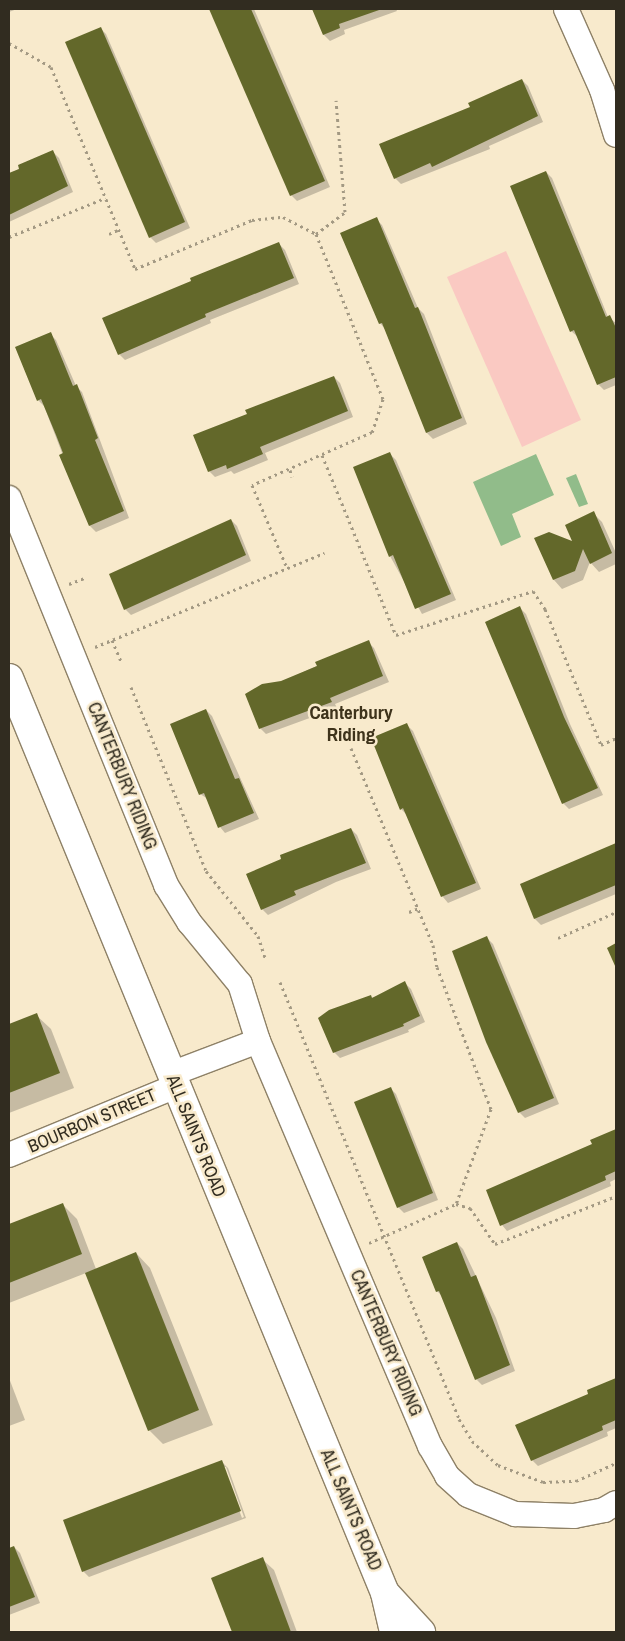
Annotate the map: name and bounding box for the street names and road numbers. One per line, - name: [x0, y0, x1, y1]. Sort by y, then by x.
- street label: CANTERBURY RIDING: [83, 699, 161, 853]
- street label: ALL SAINTS ROAD: [162, 1071, 230, 1201]
- street label: BOURBON STREET: [25, 1084, 159, 1158]
- street label: CANTERBURY RIDING: [345, 1266, 427, 1420]
- street label: ALL SAINTS ROAD: [316, 1446, 386, 1574]

